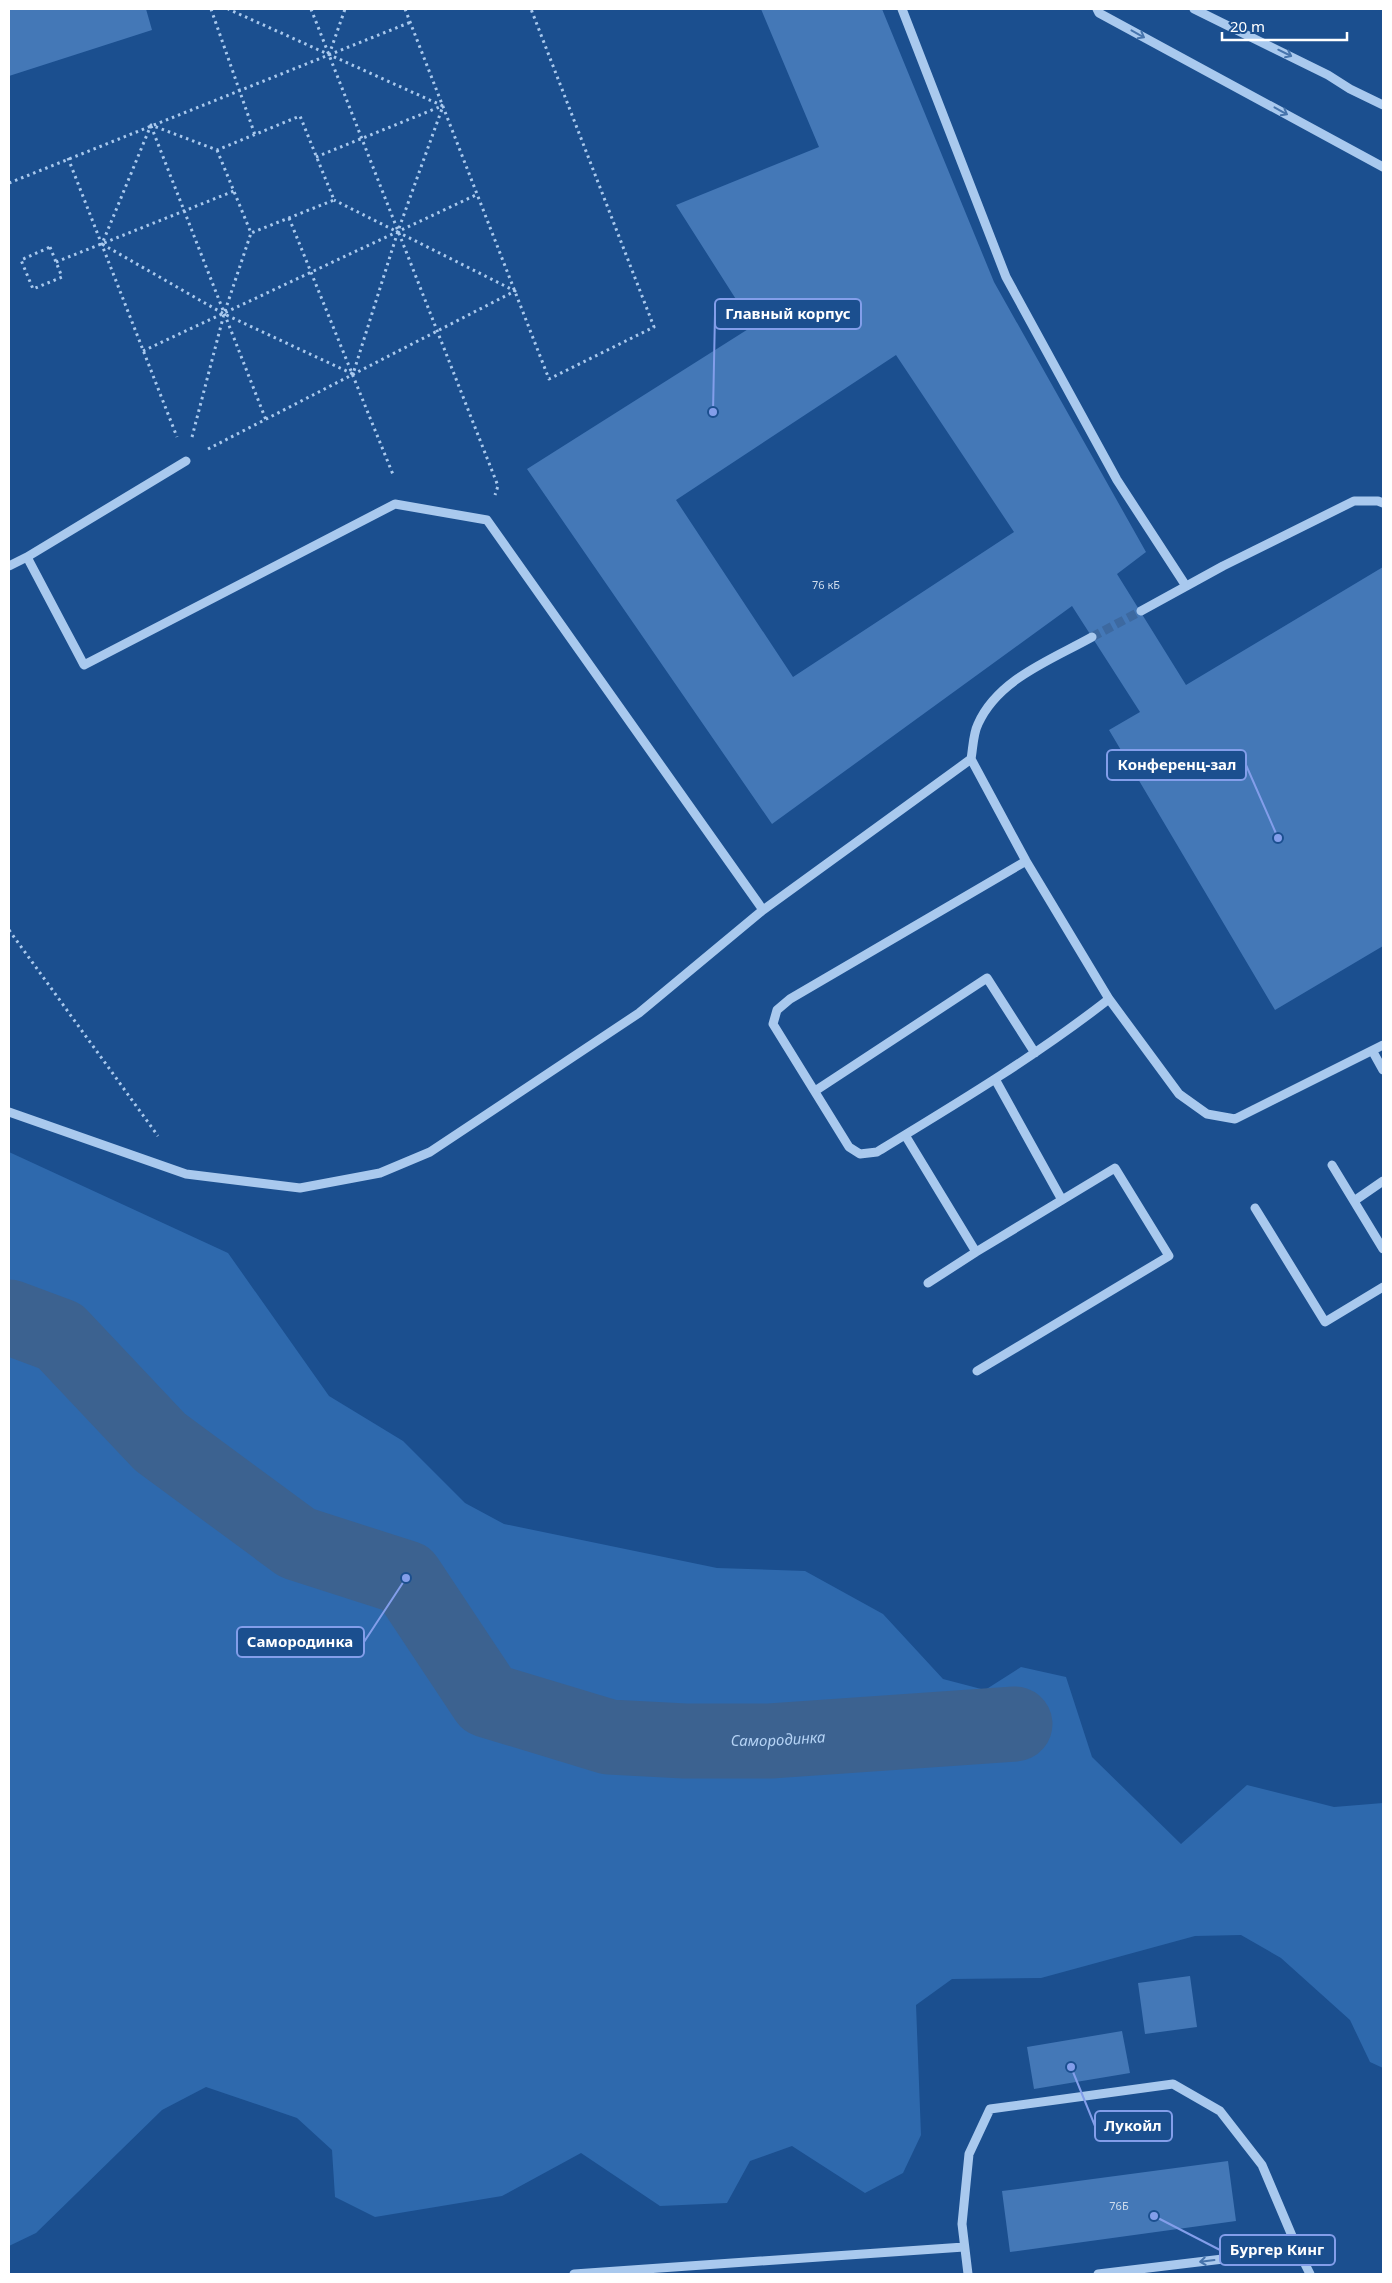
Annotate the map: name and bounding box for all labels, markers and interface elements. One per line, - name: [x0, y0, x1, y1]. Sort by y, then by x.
- scale bar: [1222, 10, 1347, 42]
- text: 20 m: [1230, 16, 1265, 36]
- one-way arrow: [1130, 30, 1145, 39]
- one-way arrow: [1277, 49, 1292, 58]
- one-way arrow: [1273, 107, 1288, 117]
- callout: Главный корпус: [715, 299, 861, 329]
- text: Главный корпус: [725, 303, 851, 323]
- house number: 76 кБ: [812, 577, 840, 592]
- callout: Конференц-зал: [1107, 750, 1246, 780]
- text: Конференц-зал: [1118, 754, 1236, 774]
- callout: Самородинка: [237, 1627, 364, 1657]
- text: Самородинка: [247, 1631, 353, 1651]
- water label: Самородинка: [731, 1726, 827, 1750]
- callout: Лукойл: [1095, 2111, 1172, 2141]
- text: Лукойл: [1104, 2115, 1162, 2135]
- house number: 76Б: [1109, 2198, 1129, 2213]
- callout: Бургер Кинг: [1220, 2235, 1335, 2265]
- text: Бургер Кинг: [1230, 2239, 1324, 2259]
- one-way arrow: [1199, 2256, 1215, 2266]

